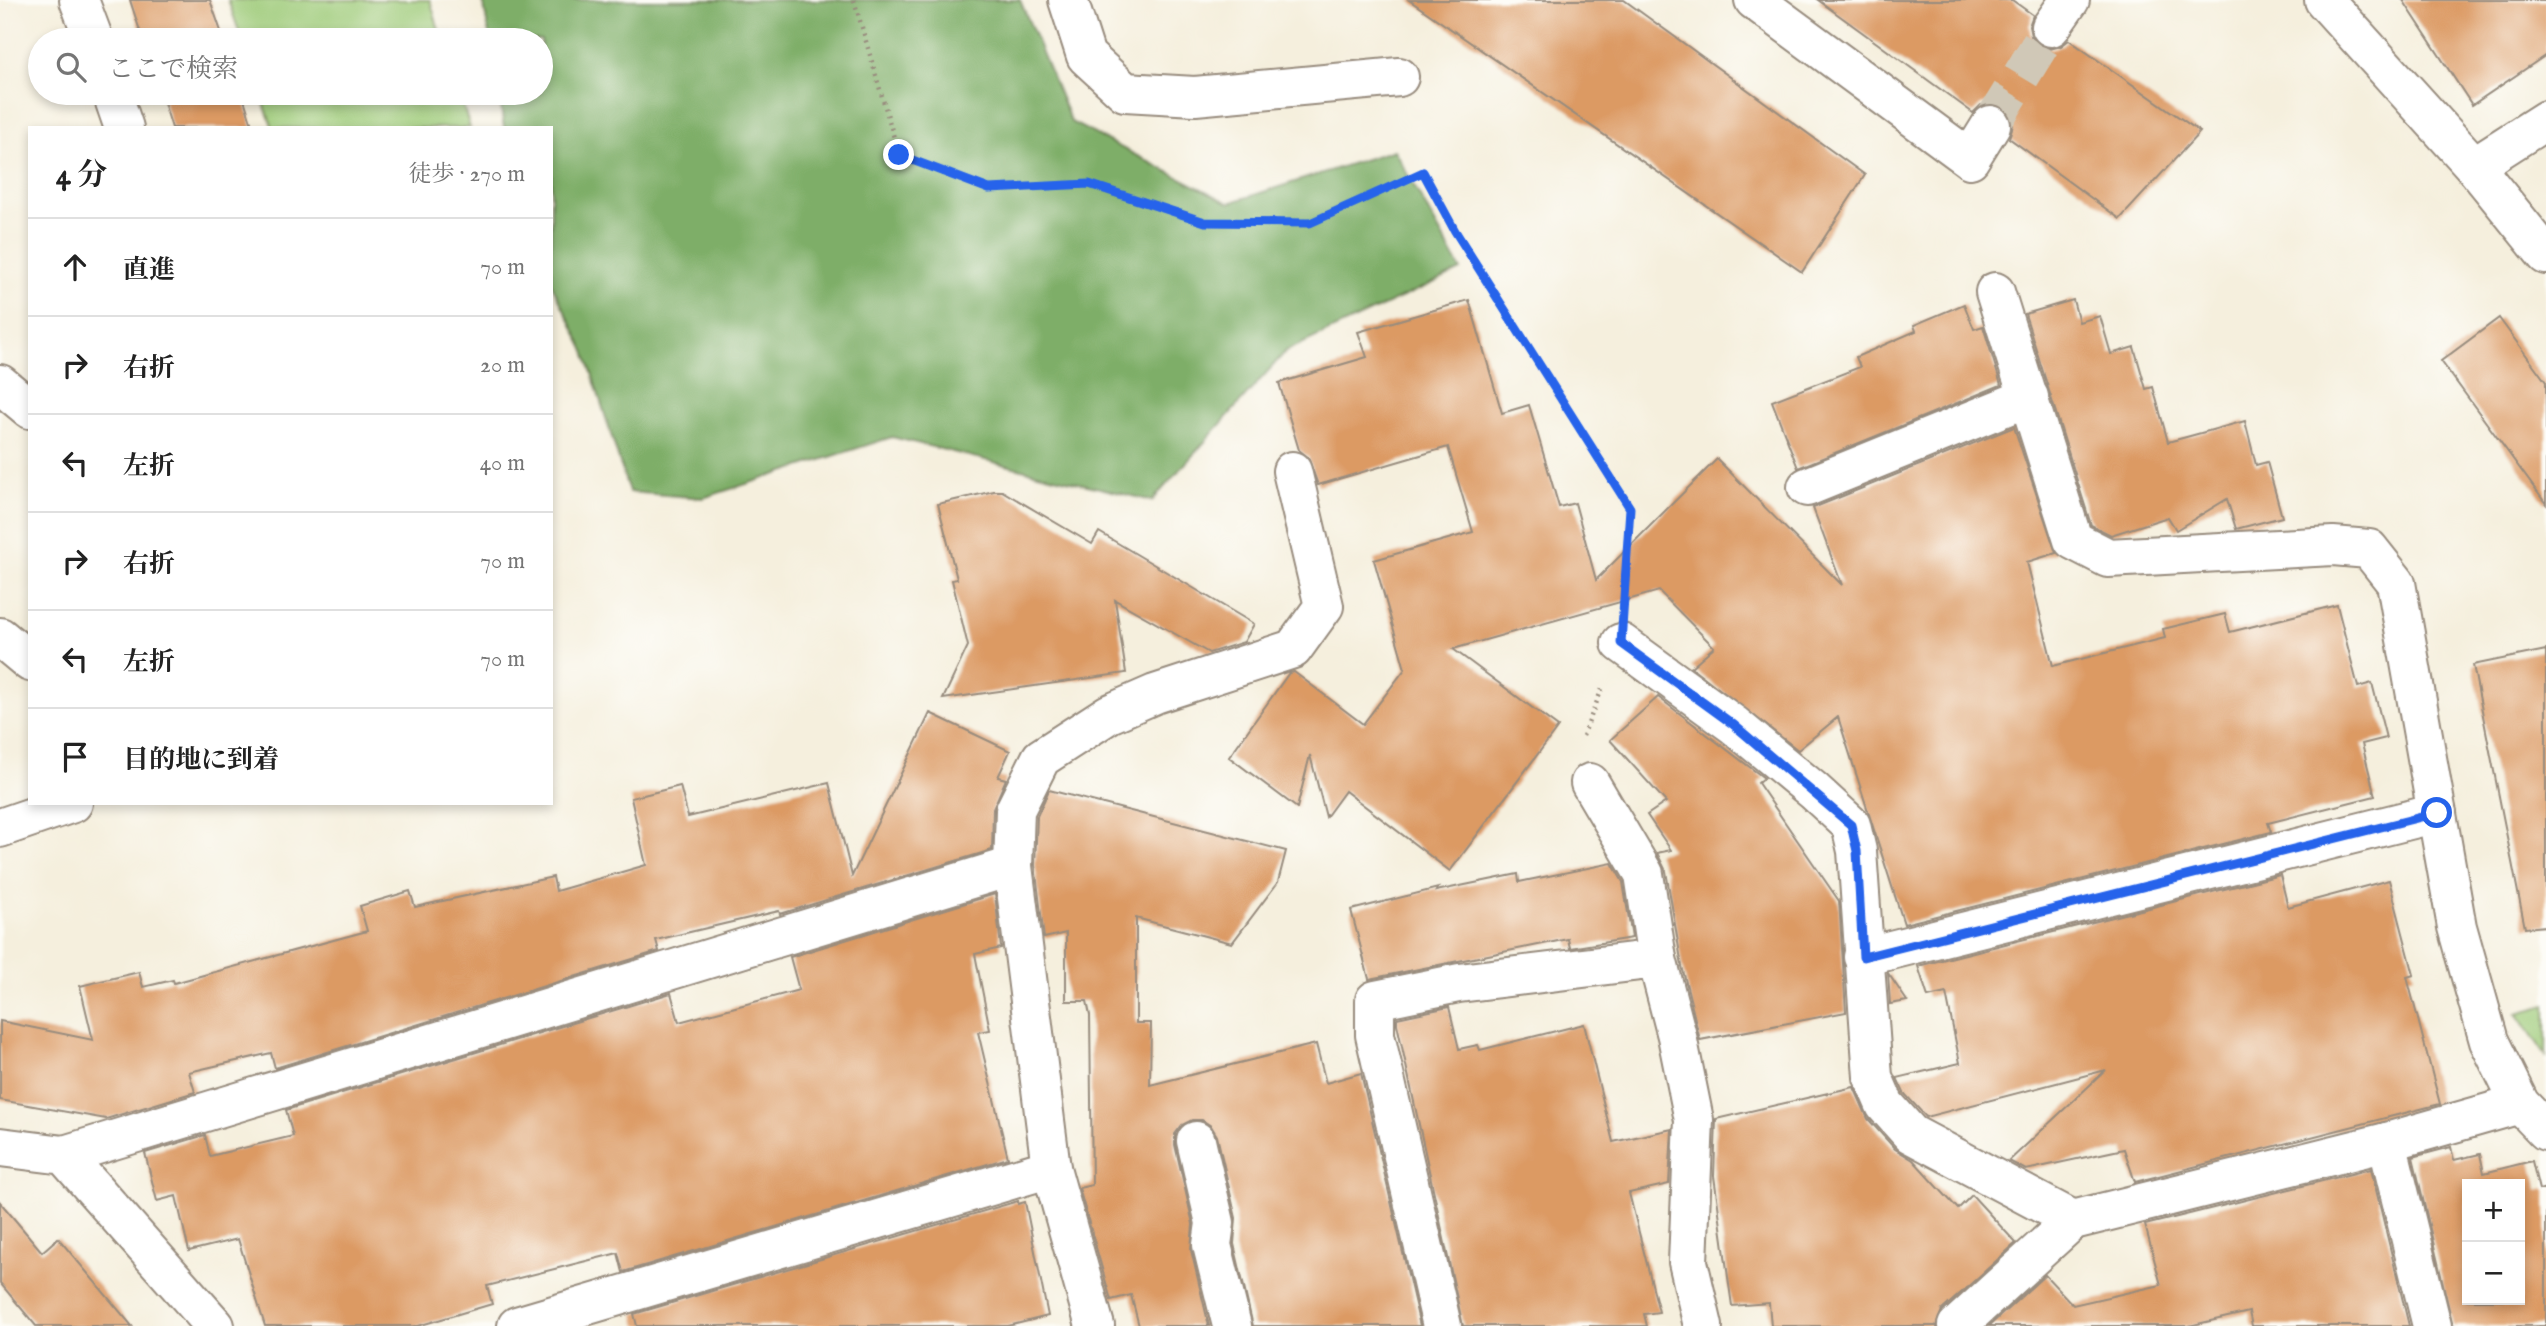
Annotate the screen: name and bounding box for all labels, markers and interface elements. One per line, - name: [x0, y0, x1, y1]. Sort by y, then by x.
- search box: [28, 28, 553, 105]
- icon: search: [52, 48, 90, 86]
- text: ここで検索: [108, 53, 238, 86]
- route end: [883, 139, 914, 170]
- text: 4 分: [56, 157, 107, 195]
- text: 徒歩 · 270 m: [409, 160, 525, 189]
- icon: ahead: [56, 248, 94, 286]
- text: 70 m: [480, 253, 525, 282]
- text: 直進: [123, 254, 175, 287]
- icon: right: [56, 346, 94, 384]
- text: 20 m: [480, 351, 525, 380]
- text: 右折: [123, 352, 175, 385]
- icon: left: [56, 444, 94, 482]
- text: 40 m: [480, 449, 525, 478]
- text: 左折: [123, 450, 175, 483]
- icon: right: [56, 542, 94, 580]
- text: 70 m: [480, 547, 525, 576]
- text: 右折: [123, 548, 175, 581]
- icon: left: [56, 640, 94, 678]
- text: 70 m: [480, 645, 525, 674]
- text: 左折: [123, 646, 175, 679]
- icon: arrive: [56, 738, 94, 776]
- text: 目的地に到着: [123, 744, 279, 777]
- route start: [2421, 797, 2452, 828]
- map controls: [2462, 1179, 2525, 1305]
- button: +: [2462, 1179, 2525, 1242]
- button: −: [2462, 1242, 2525, 1305]

